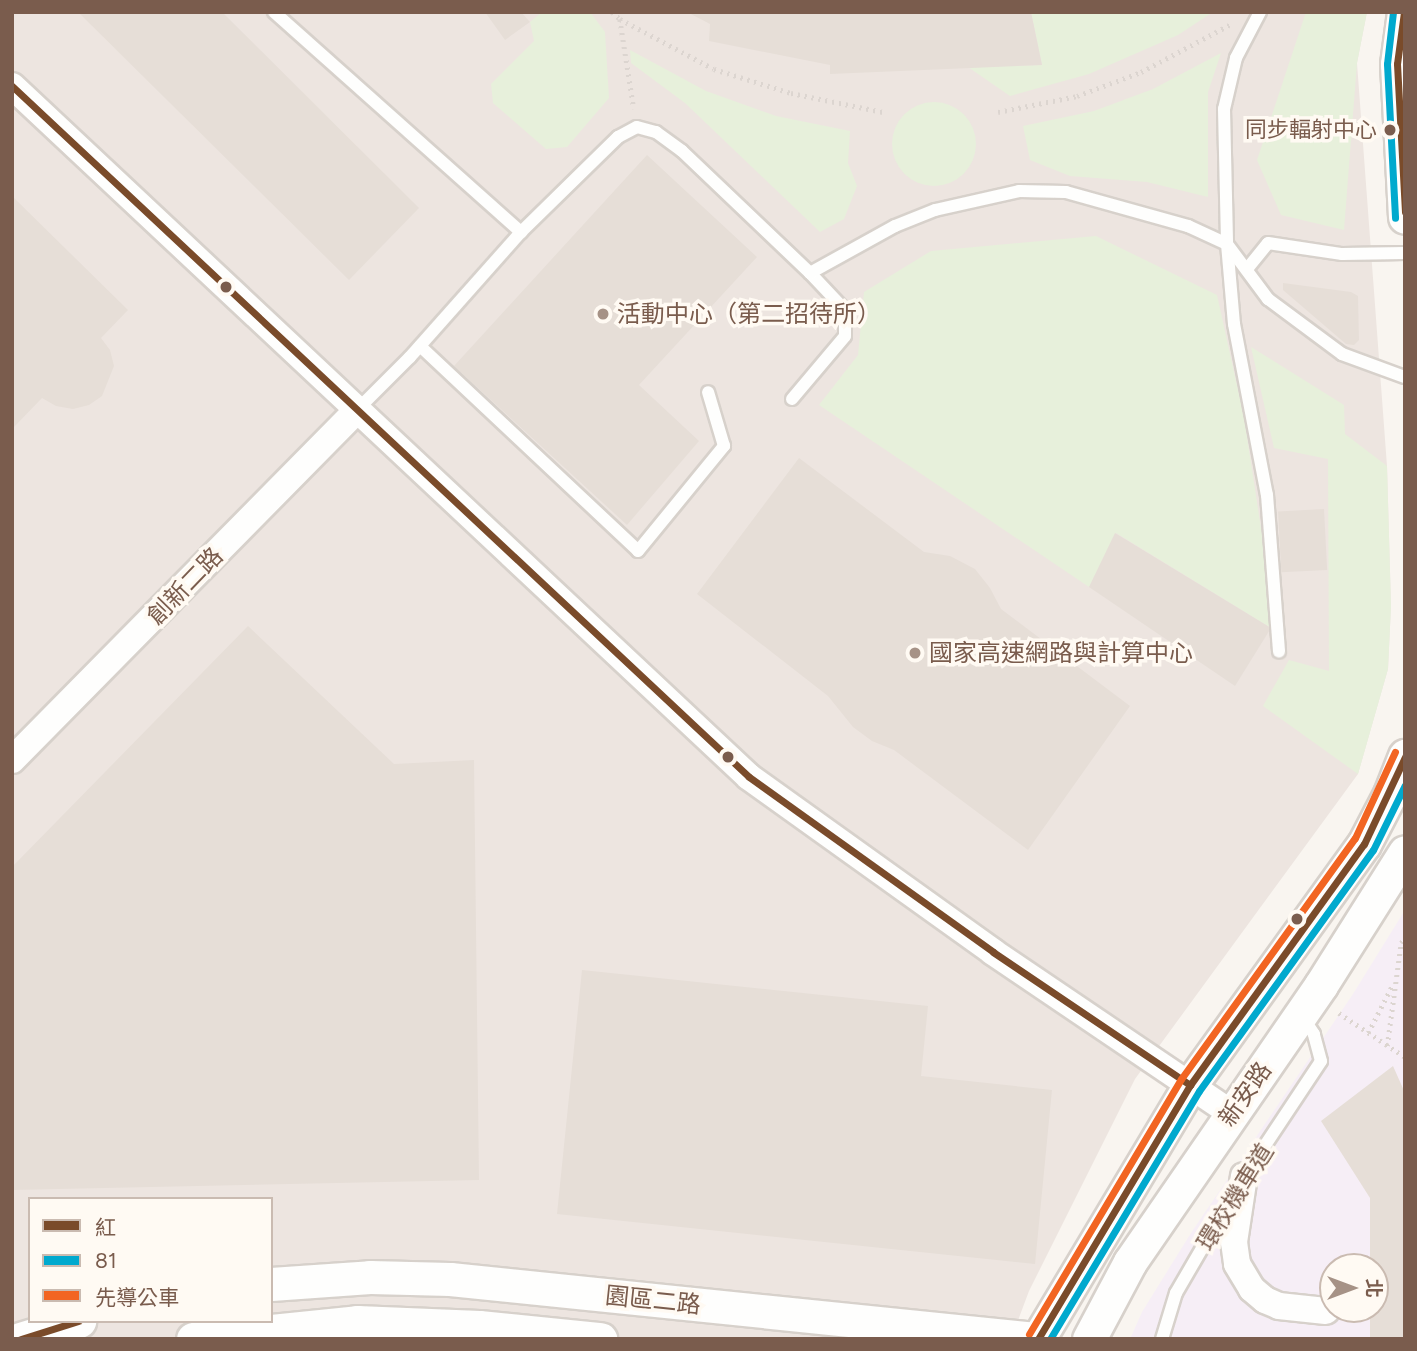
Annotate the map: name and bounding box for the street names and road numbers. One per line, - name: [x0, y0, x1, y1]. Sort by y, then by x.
- street label: 創新二路: [141, 541, 229, 631]
- street label: 新安路: [1213, 1056, 1277, 1132]
- street label: 環校機車道: [1191, 1138, 1279, 1256]
- street label: 園區二路: [604, 1281, 702, 1319]

